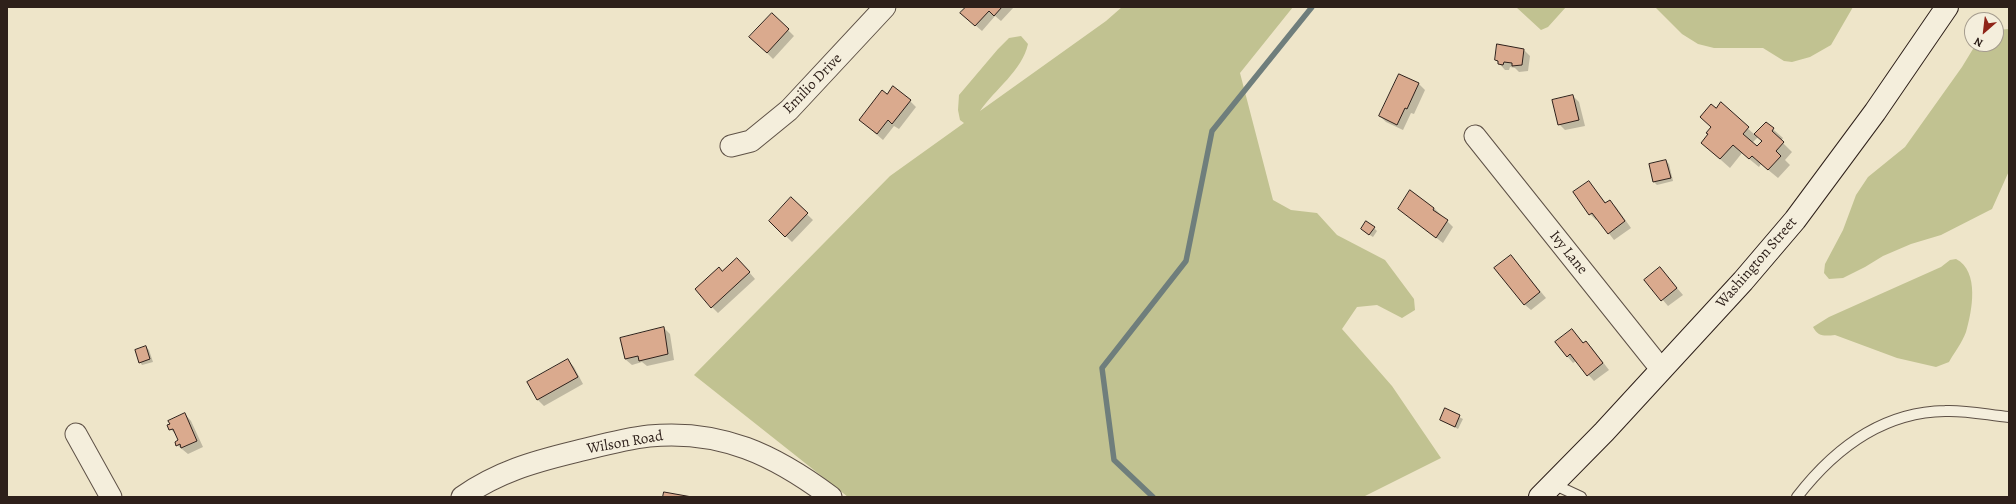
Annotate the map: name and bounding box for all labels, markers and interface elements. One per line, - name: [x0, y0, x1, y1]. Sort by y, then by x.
- north arrow: [1964, 12, 2004, 52]
- text: N: [1972, 34, 1986, 51]
- street label: Emilio Drive: [780, 50, 846, 118]
- street label: Washington Street: [1713, 214, 1801, 312]
- street label: Ivy Lane: [1545, 228, 1591, 278]
- street label: Wilson Road: [585, 427, 665, 459]

